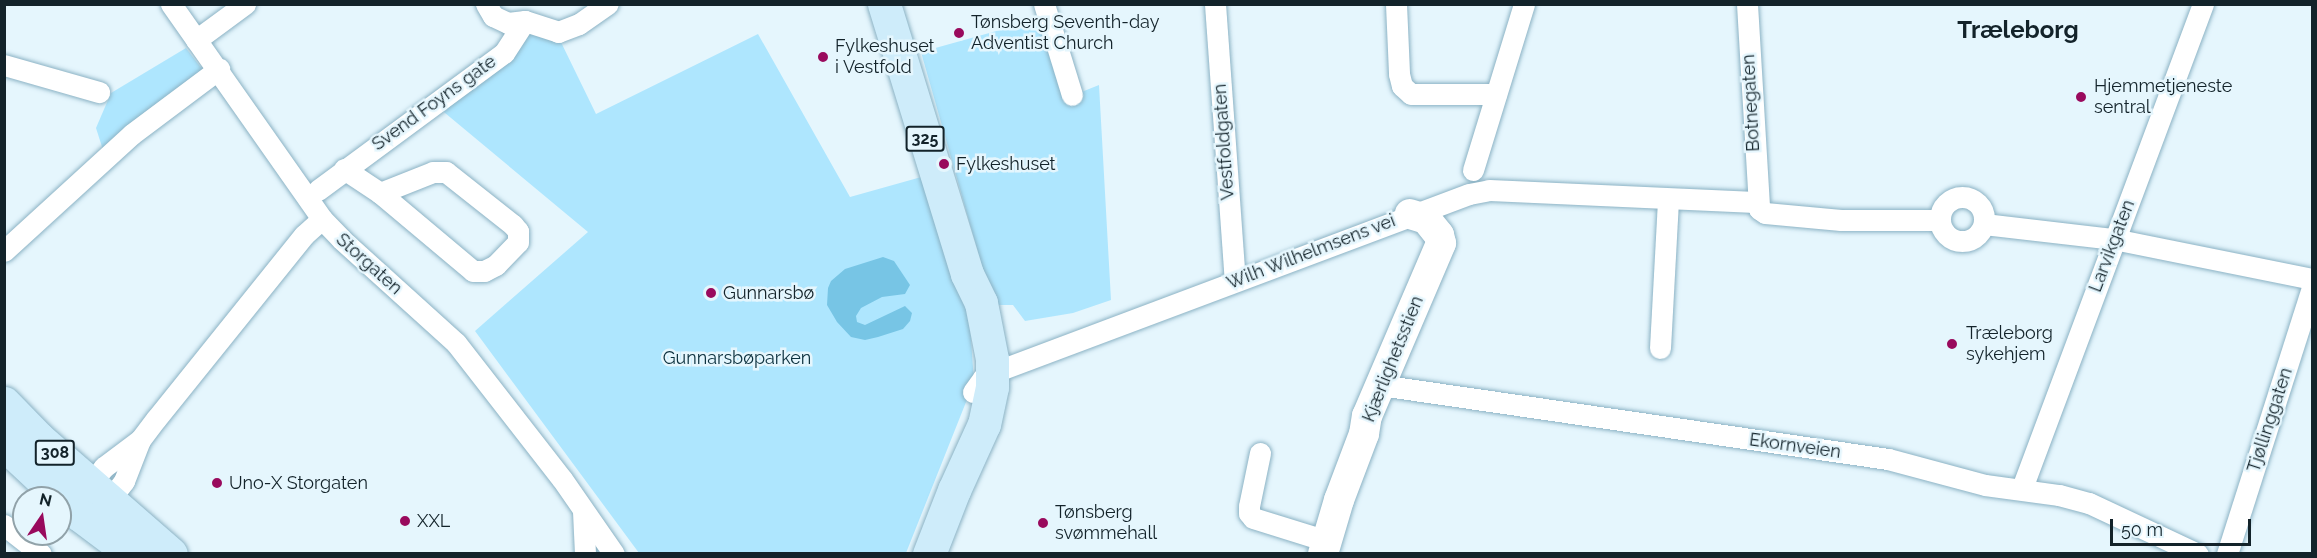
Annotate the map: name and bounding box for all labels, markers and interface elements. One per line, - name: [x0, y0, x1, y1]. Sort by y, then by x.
- place label: Tønsberg Seventh-day Adventist Church: [971, 12, 1159, 54]
- district label: Træleborg: [1957, 16, 2079, 44]
- marker: Tønsberg Seventh-day Adventist Church: [952, 26, 966, 40]
- place label: Fylkeshuset i Vestfold: [835, 36, 935, 78]
- marker: Fylkeshuset i Vestfold: [816, 50, 830, 64]
- street label: Svend Foyns gate: [368, 51, 500, 155]
- street label: Botnegaten: [1738, 54, 1764, 152]
- place label: Hjemmetjeneste sentral: [2094, 76, 2232, 118]
- street label: Vestfoldgaten: [1209, 83, 1239, 201]
- marker: Hjemmetjeneste sentral: [2072, 88, 2090, 106]
- road number: 325: [906, 126, 944, 152]
- place label: Fylkeshuset: [956, 153, 1056, 175]
- marker: Fylkeshuset: [937, 157, 951, 171]
- street label: Larvikgaten: [2085, 197, 2139, 295]
- street label: Wilh Wilhelmsens vei: [1223, 210, 1399, 294]
- street label: Storgaten: [332, 229, 406, 299]
- place label: Gunnarsbø: [723, 282, 814, 304]
- marker: Gunnarsbø: [704, 286, 718, 300]
- street label: Kjærlighetsstien: [1358, 293, 1428, 425]
- place label: Træleborg sykehjem: [1966, 323, 2053, 366]
- marker: Træleborg sykehjem: [1943, 335, 1961, 353]
- park label: Gunnarsbøparken: [663, 347, 811, 369]
- street label: Tjøllinggaten: [2243, 365, 2297, 475]
- street label: Ekornveien: [1748, 429, 1842, 463]
- road number: 308: [34, 440, 76, 466]
- place label: Uno-X Storgaten: [229, 472, 368, 494]
- marker: Uno-X Storgaten: [210, 476, 224, 490]
- north arrow: [12, 486, 72, 546]
- text: N: [38, 489, 54, 511]
- place label: Tønsberg svømmehall: [1055, 502, 1157, 544]
- scale bar: [2113, 507, 2254, 545]
- place label: XXL: [417, 510, 450, 532]
- marker: XXL: [398, 514, 412, 528]
- marker: Tønsberg svømmehall: [1036, 516, 1050, 530]
- text: 50 m: [2121, 519, 2163, 540]

